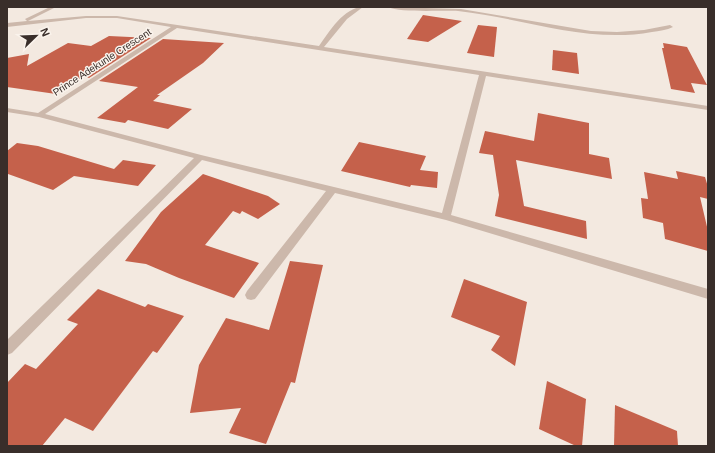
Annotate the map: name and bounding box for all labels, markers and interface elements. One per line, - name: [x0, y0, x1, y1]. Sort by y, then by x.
- north arrow: [16, 16, 56, 56]
- text: N: [38, 26, 52, 38]
- street label: Prince Adekunle Crescent: [51, 26, 153, 98]

